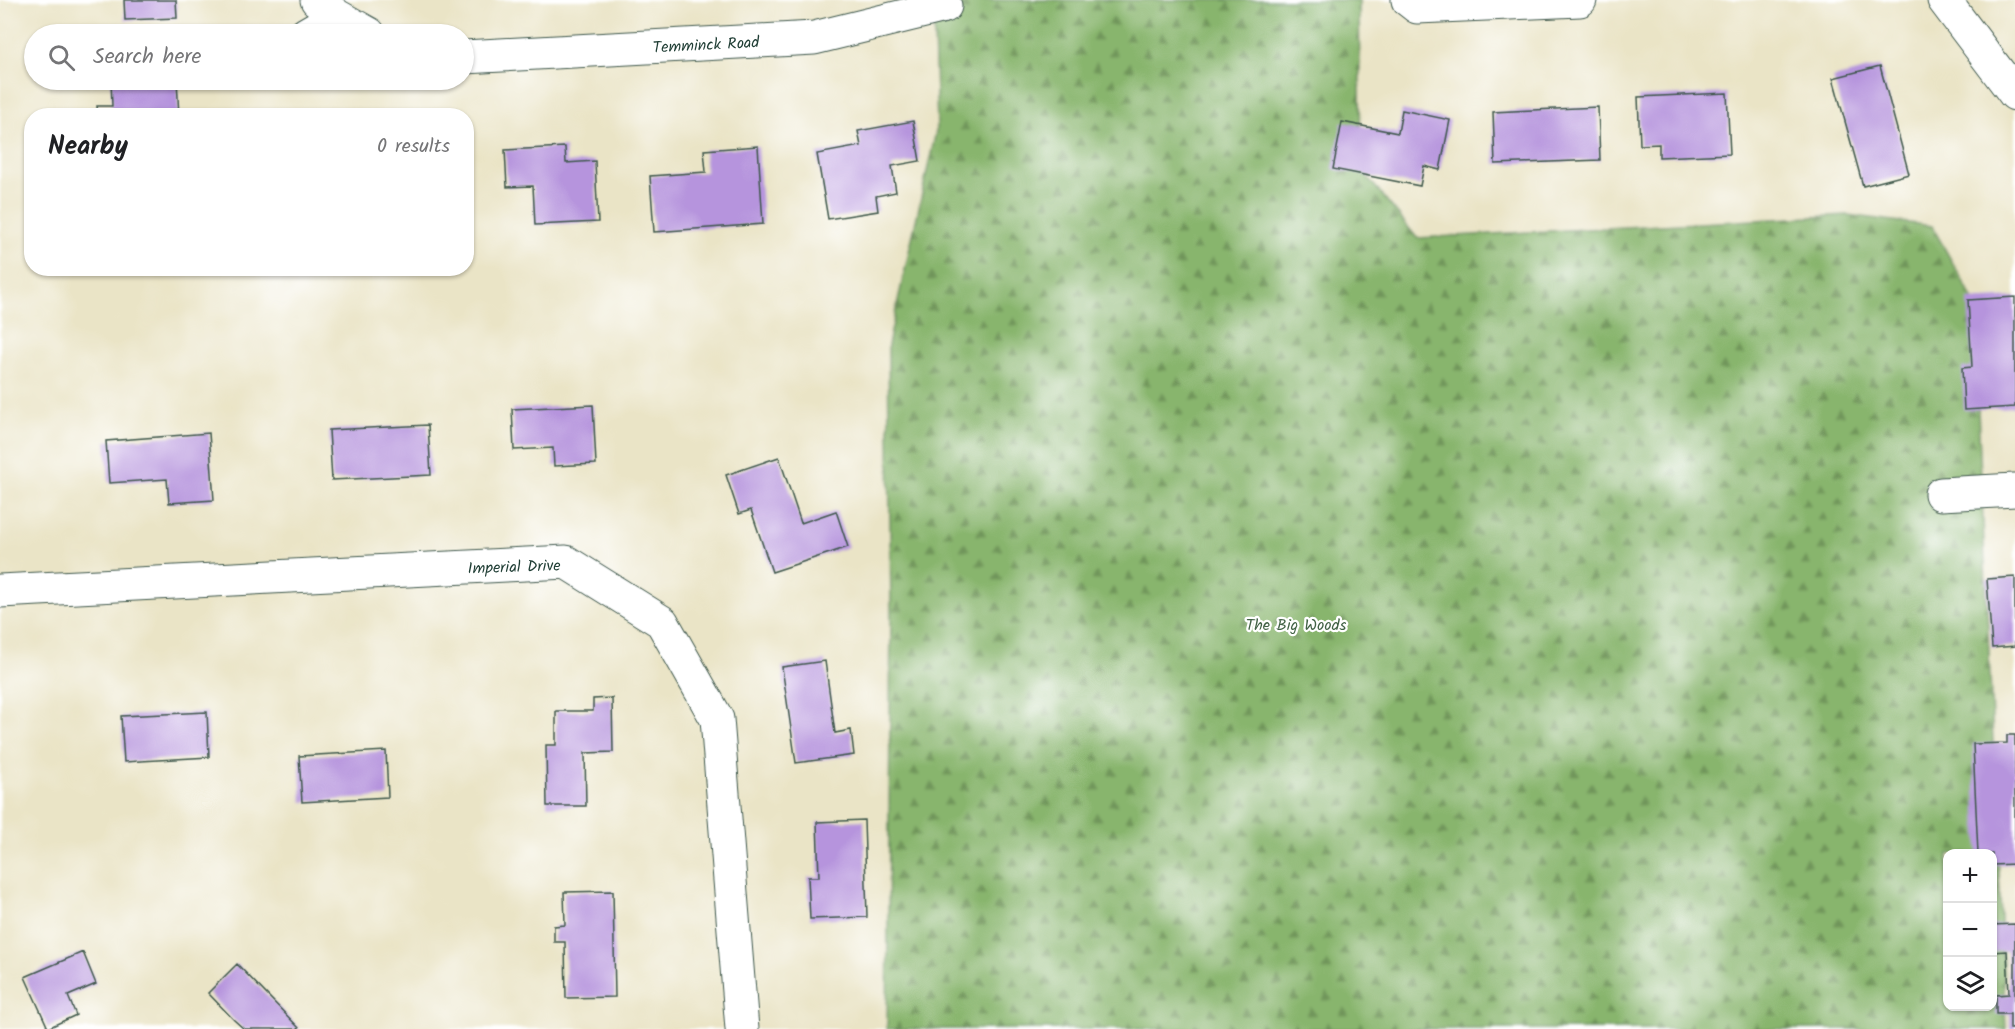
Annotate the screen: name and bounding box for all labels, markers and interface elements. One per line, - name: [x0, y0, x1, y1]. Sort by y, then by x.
- search box: [24, 24, 474, 90]
- street label: Temminck Road: [652, 30, 761, 61]
- text: Search here: [93, 40, 201, 75]
- icon: search: [45, 41, 78, 74]
- text: Nearby: [48, 126, 128, 168]
- text: 0 results: [377, 131, 450, 163]
- street label: Imperial Drive: [467, 553, 561, 582]
- park label: The Big Woods: [1246, 613, 1346, 638]
- map controls: [1943, 849, 1997, 1011]
- button: +: [1943, 849, 1997, 903]
- button: −: [1943, 903, 1997, 957]
- button: layers: [1943, 957, 1997, 1011]

